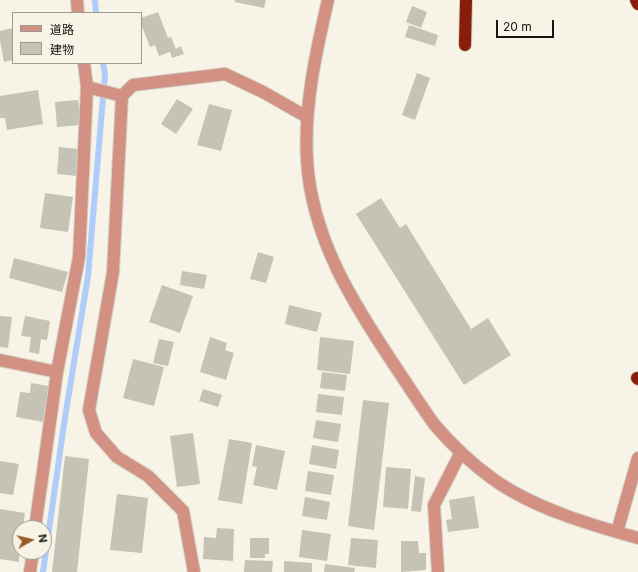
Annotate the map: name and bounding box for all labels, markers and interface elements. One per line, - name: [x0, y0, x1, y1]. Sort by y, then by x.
- legend: [12, 12, 142, 64]
- scale bar: [498, 12, 556, 38]
- text: 20 m: [503, 19, 532, 34]
- text: 道路: [50, 22, 74, 37]
- text: 建物: [50, 42, 74, 57]
- north arrow: [12, 520, 52, 560]
- text: N: [35, 533, 50, 544]

